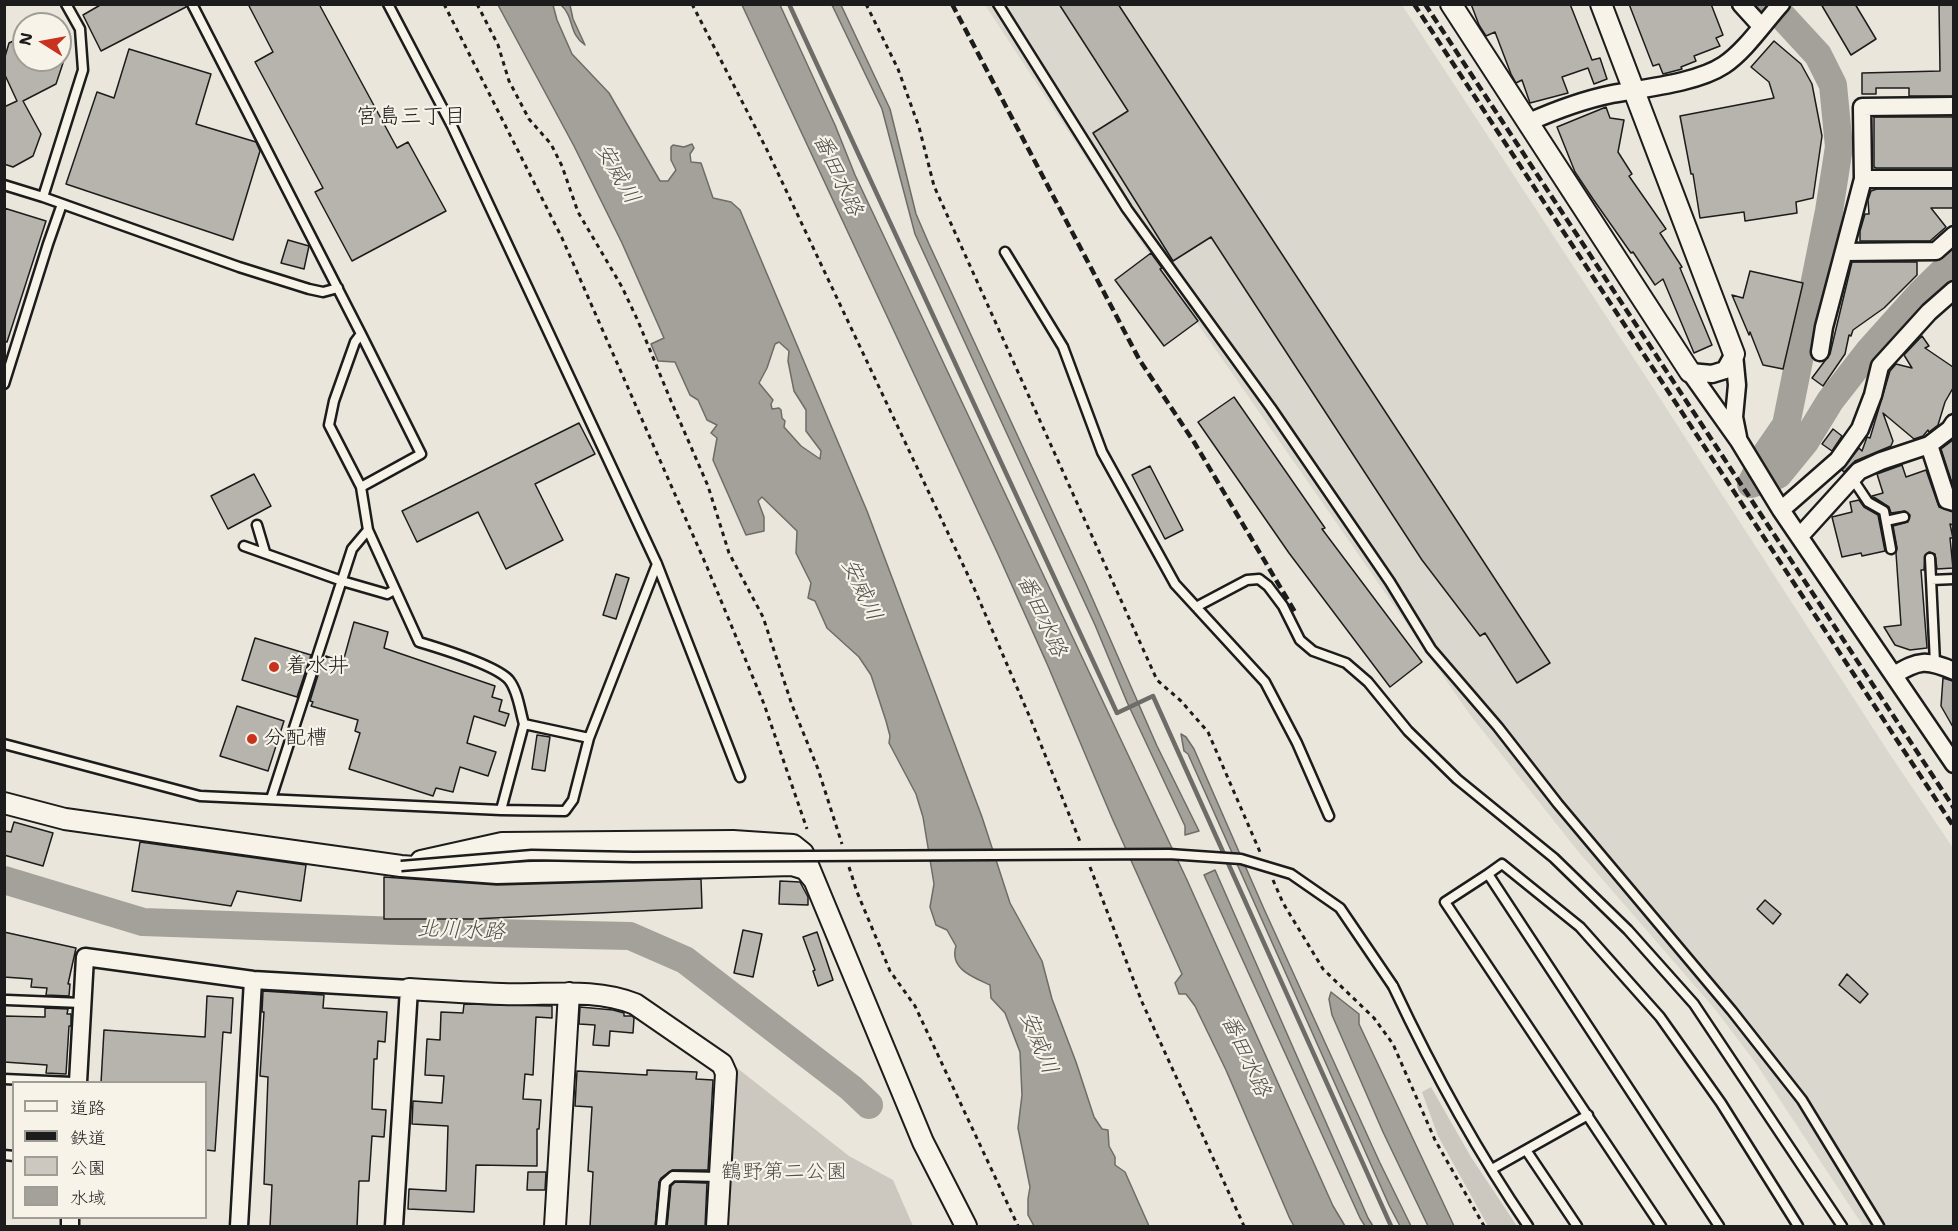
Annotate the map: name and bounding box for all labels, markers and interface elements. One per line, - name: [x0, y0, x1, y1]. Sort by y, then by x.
- north arrow: [12, 12, 72, 72]
- text: N: [14, 31, 37, 47]
- district label: 宮島三丁目: [356, 104, 466, 130]
- water label: 番田水路: [806, 130, 868, 220]
- water label: 安威川: [589, 139, 645, 209]
- water label: 安威川: [835, 555, 887, 625]
- water label: 番田水路: [1010, 571, 1072, 661]
- place label: 着水井: [286, 654, 349, 680]
- marker: 着水井: [267, 660, 281, 674]
- place label: 分配槽: [264, 726, 327, 752]
- marker: 分配槽: [245, 732, 259, 746]
- water label: 北川水路: [417, 916, 505, 946]
- water label: 安威川: [1013, 1007, 1063, 1079]
- water label: 番田水路: [1214, 1011, 1276, 1101]
- legend: [12, 1081, 207, 1219]
- text: 道路: [70, 1096, 106, 1120]
- text: 鉄道: [70, 1126, 106, 1150]
- text: 公園: [70, 1156, 106, 1180]
- park label: 鶴野第二公園: [721, 1160, 847, 1186]
- text: 水域: [70, 1186, 106, 1210]

